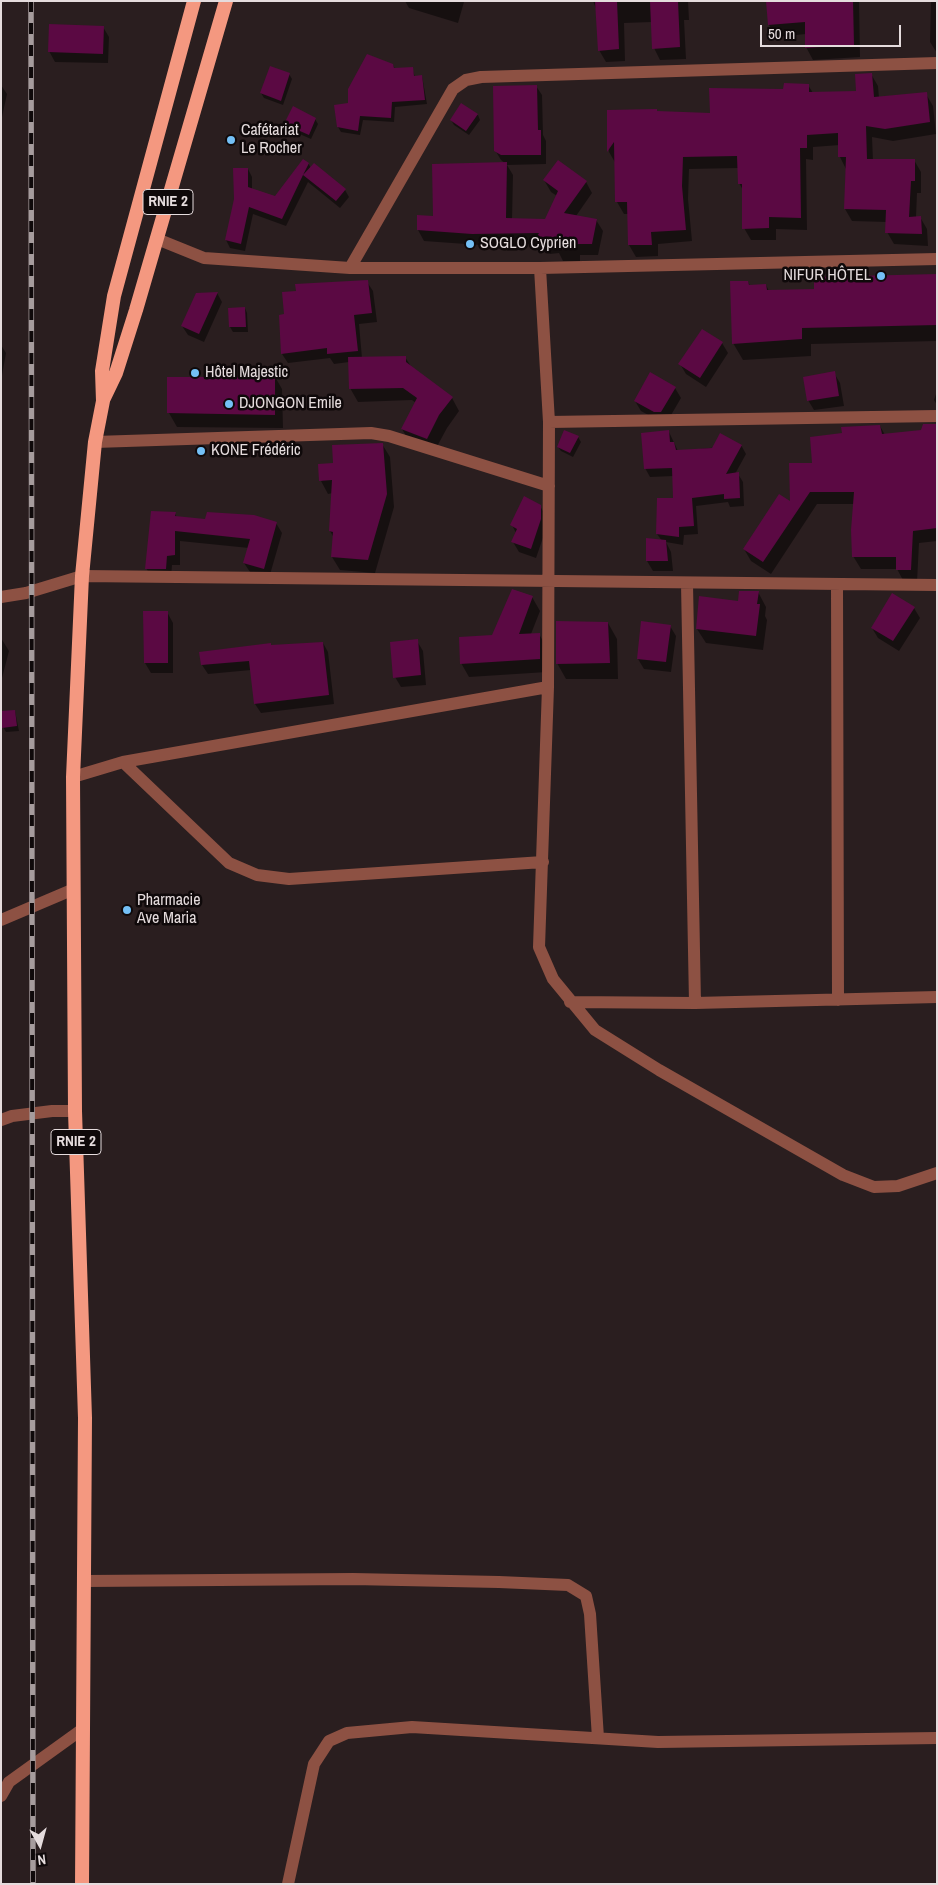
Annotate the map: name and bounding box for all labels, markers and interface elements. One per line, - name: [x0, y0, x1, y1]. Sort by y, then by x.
- scale bar: [763, 15, 904, 47]
- text: 50 m: [768, 23, 795, 44]
- place label: Cafétariat Le Rocher: [241, 121, 302, 159]
- marker: Cafétariat Le Rocher: [225, 134, 237, 146]
- road number: RNIE 2: [143, 190, 193, 214]
- place label: SOGLO Cyprien: [480, 234, 576, 254]
- marker: SOGLO Cyprien: [464, 238, 476, 250]
- place label: NIFUR HÔTEL: [784, 266, 871, 286]
- marker: NIFUR HÔTEL: [875, 270, 887, 282]
- place label: Hôtel Majestic: [205, 363, 288, 383]
- marker: Hôtel Majestic: [189, 367, 201, 379]
- place label: DJONGON Emile: [239, 394, 342, 414]
- marker: DJONGON Emile: [223, 398, 235, 410]
- place label: KONE Frédéric: [211, 441, 301, 461]
- marker: KONE Frédéric: [195, 445, 207, 457]
- place label: Pharmacie Ave Maria: [137, 891, 200, 929]
- marker: Pharmacie Ave Maria: [121, 904, 133, 916]
- road number: RNIE 2: [51, 1130, 101, 1154]
- north arrow: [15, 1820, 65, 1870]
- text: N: [37, 1850, 47, 1869]

